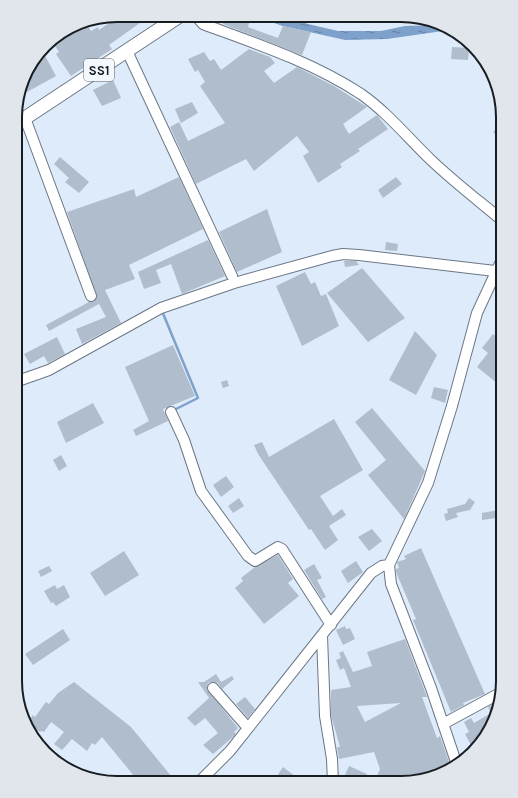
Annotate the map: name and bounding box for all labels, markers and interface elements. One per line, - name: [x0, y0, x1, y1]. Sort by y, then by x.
- road number: SS1: [84, 59, 114, 81]

